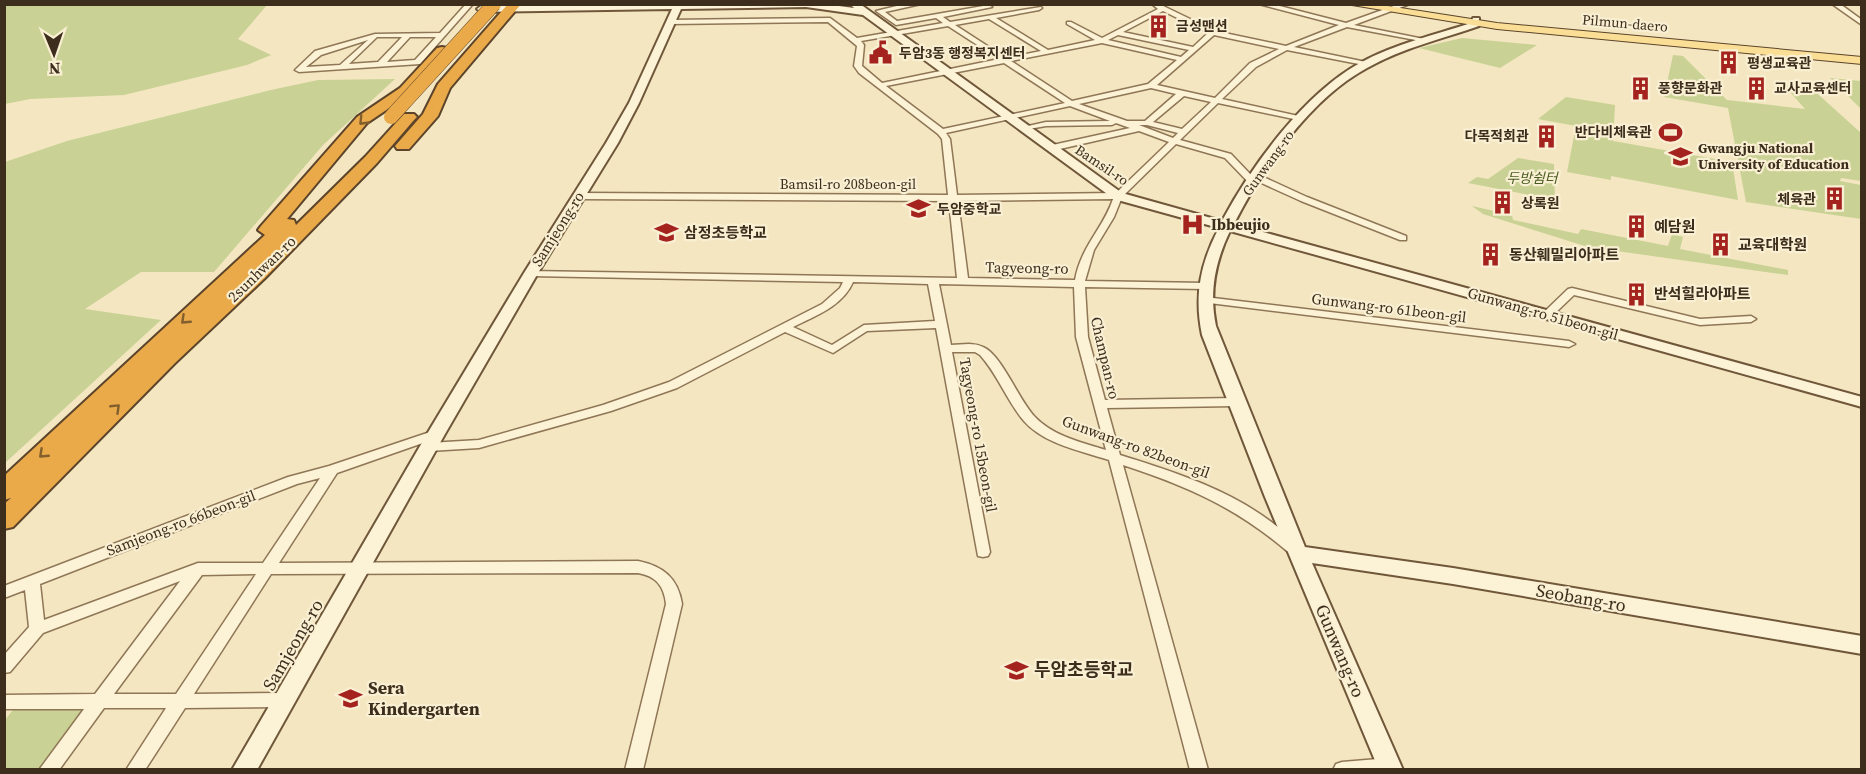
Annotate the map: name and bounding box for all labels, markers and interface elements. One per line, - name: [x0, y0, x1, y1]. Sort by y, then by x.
- street label: Pilmun-daero: [1581, 9, 1669, 37]
- building icon: 금성맨션: [1145, 13, 1171, 39]
- place label: 금성맨션: [1176, 16, 1228, 36]
- north arrow: [24, 24, 84, 84]
- public building icon: 두암3동 행정복지센터: [868, 40, 894, 66]
- place label: 두암3동 행정복지센터: [899, 43, 1026, 63]
- building icon: 평생교육관: [1716, 50, 1742, 76]
- place label: 평생교육관: [1747, 53, 1812, 73]
- text: N: [48, 58, 61, 80]
- building icon: 풍향문화관: [1627, 75, 1653, 101]
- building icon: 교사교육센터: [1743, 75, 1769, 101]
- place label: 풍향문화관: [1658, 78, 1723, 98]
- place label: 교사교육센터: [1774, 78, 1851, 98]
- one-way arrow: [359, 114, 370, 124]
- sports icon: 반다비체육관: [1657, 119, 1683, 145]
- place label: 반다비체육관: [1575, 122, 1652, 142]
- building icon: 다목적회관: [1534, 123, 1560, 149]
- street label: Gunwang-ro: [1237, 126, 1299, 200]
- place label: 다목적회관: [1465, 126, 1529, 146]
- place label: Gwangju National University of Education: [1698, 138, 1849, 174]
- street label: Bamsil-ro: [1071, 140, 1133, 190]
- school or university icon: Gwangju National University of Education: [1667, 143, 1693, 169]
- park label: 두방쉼터: [1506, 168, 1560, 188]
- street label: Bamsil-ro 208beon-gil: [780, 174, 916, 194]
- building icon: 체육관: [1821, 186, 1847, 212]
- street label: Samjeong-ro: [526, 187, 589, 270]
- place label: 체육관: [1777, 189, 1816, 209]
- building icon: 상록원: [1490, 190, 1516, 216]
- place label: 상록원: [1521, 193, 1560, 213]
- school or university icon: 두암중학교: [906, 196, 932, 222]
- place label: 두암중학교: [937, 199, 1002, 219]
- hospital icon: Ibbeujio: [1180, 212, 1206, 238]
- place label: Ibbeujio: [1211, 214, 1270, 235]
- building icon: 예담원: [1623, 214, 1649, 240]
- place label: 예담원: [1654, 216, 1695, 237]
- school or university icon: 삼정초등학교: [653, 220, 679, 246]
- place label: 삼정초등학교: [684, 222, 767, 243]
- street label: 2sunhwan-ro: [223, 231, 300, 307]
- building icon: 교육대학원: [1707, 232, 1733, 258]
- place label: 교육대학원: [1738, 234, 1807, 255]
- building icon: 동산훼밀리아파트: [1478, 242, 1504, 268]
- place label: 동산훼밀리아파트: [1509, 244, 1620, 265]
- street label: Tagyeong-ro: [985, 256, 1069, 279]
- building icon: 반석힐라아파트: [1623, 281, 1649, 307]
- street label: Gunwang-ro 51beon-gil: [1465, 282, 1621, 345]
- place label: 반석힐라아파트: [1654, 283, 1751, 304]
- street label: Gunwang-ro 61beon-gil: [1310, 288, 1468, 327]
- one-way arrow: [181, 313, 191, 324]
- street label: Champan-ro: [1086, 315, 1125, 401]
- street label: Tagyeong-ro 15beon-gil: [955, 356, 1003, 514]
- one-way arrow: [108, 405, 119, 416]
- street label: Gunwang-ro 82beon-gil: [1059, 410, 1213, 483]
- one-way arrow: [39, 446, 50, 457]
- street label: Samjeong-ro 66beon-gil: [103, 484, 259, 561]
- street label: Seobang-ro: [1534, 577, 1628, 618]
- street label: Samjeong-ro: [256, 594, 329, 695]
- street label: Gunwang-ro: [1310, 600, 1371, 701]
- school or university icon: 두암초등학교: [1003, 657, 1029, 683]
- place label: 두암초등학교: [1034, 657, 1133, 682]
- place label: Sera Kindergarten: [368, 675, 480, 721]
- school or university icon: Sera Kindergarten: [337, 685, 363, 711]

